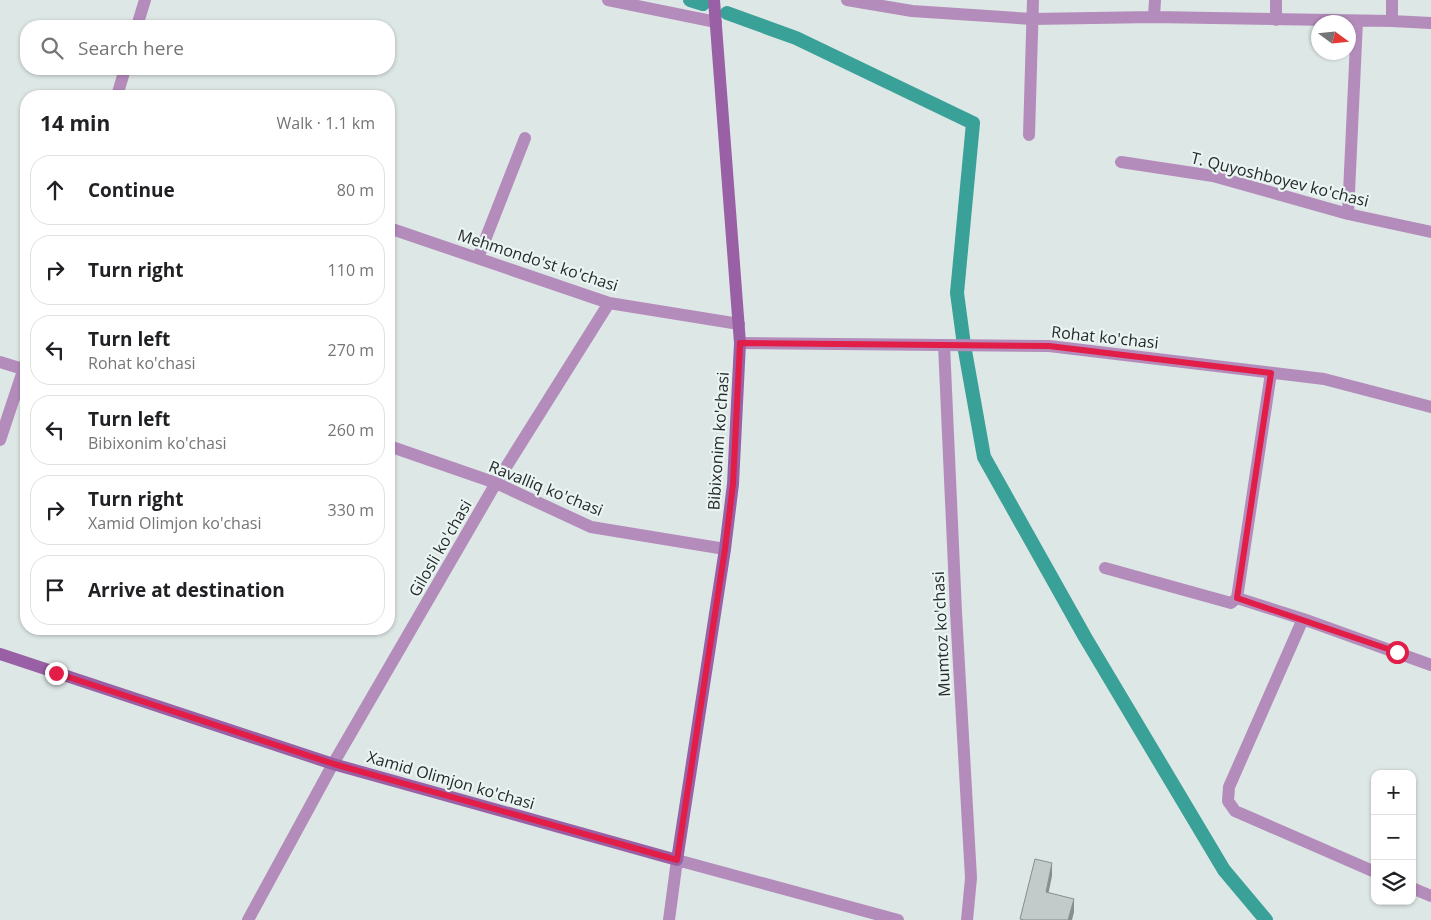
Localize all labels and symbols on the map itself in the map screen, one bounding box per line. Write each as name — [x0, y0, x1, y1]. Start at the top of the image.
north arrow — [1311, 15, 1356, 60]
street label: T. Quyoshboyev ko'chasi — [1189, 146, 1371, 212]
street label: Mehmondo'st ko'chasi — [455, 224, 621, 296]
street label: Rohat ko'chasi — [1050, 320, 1160, 354]
street label: Bibixonim ko'chasi — [702, 371, 734, 511]
street label: Ravalliq ko'chasi — [486, 455, 606, 521]
street label: Gilosli ko'chasi — [403, 495, 477, 601]
street label: Mumtoz ko'chasi — [927, 571, 955, 697]
route start — [1386, 641, 1409, 664]
route end — [45, 662, 68, 685]
street label: Xamid Olimjon ko'chasi — [365, 746, 537, 814]

